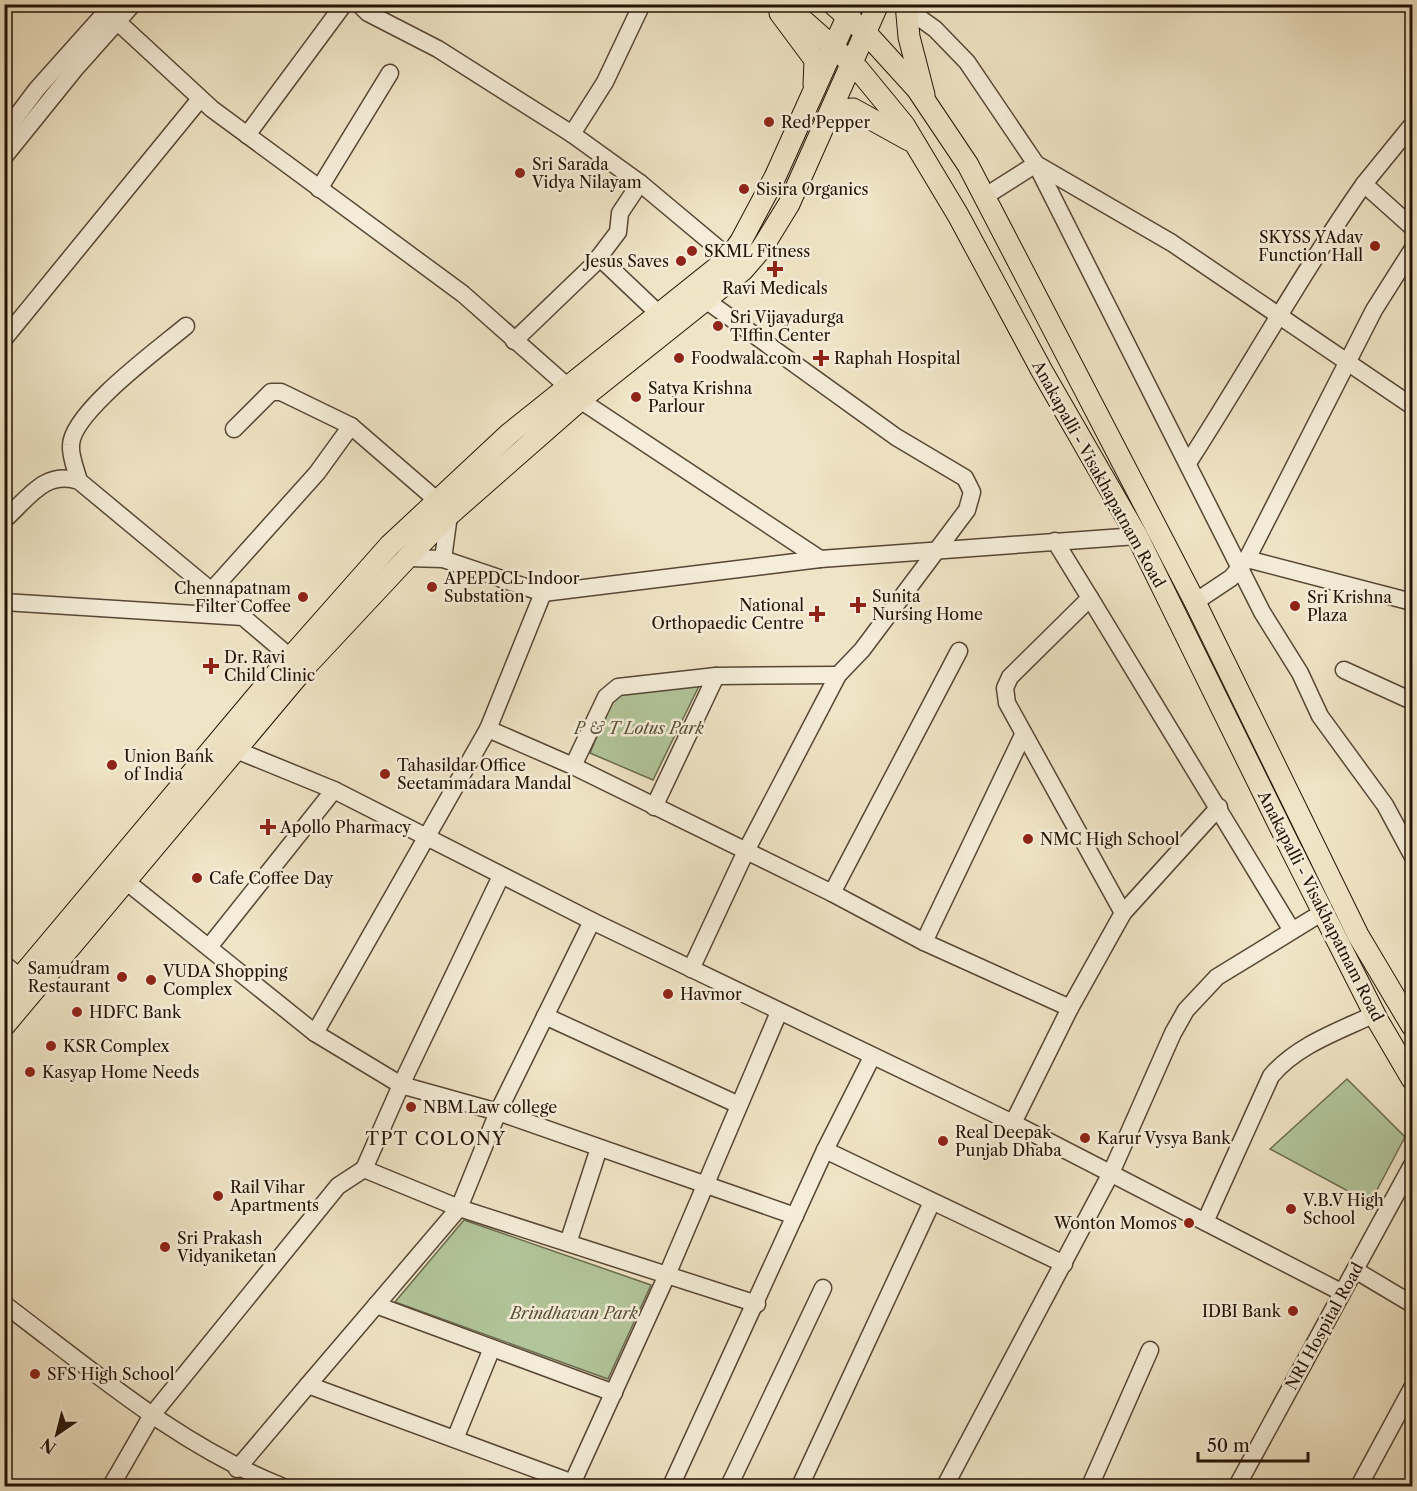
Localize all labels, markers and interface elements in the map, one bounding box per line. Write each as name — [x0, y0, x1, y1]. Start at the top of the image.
place label: Red Pepper — [781, 112, 870, 132]
marker: Red Pepper — [762, 115, 776, 129]
place label: Sri Sarada Vidya Nilayam — [531, 154, 642, 192]
marker: Sri Sarada Vidya Nilayam — [513, 166, 527, 180]
place label: Sisira Organics — [756, 179, 869, 199]
marker: Sisira Organics — [737, 182, 751, 196]
place label: SKYSS YAdav Function Hall — [1258, 227, 1363, 265]
marker: SKYSS YAdav Function Hall — [1368, 239, 1382, 253]
place label: SKML Fitness — [704, 241, 810, 261]
marker: SKML Fitness — [685, 244, 699, 258]
place label: Jesus Saves — [582, 251, 669, 271]
marker: Jesus Saves — [674, 254, 688, 268]
marker: Ravi Medicals — [768, 262, 782, 276]
place label: Ravi Medicals — [722, 278, 828, 298]
place label: Sri Vijayadurga TIffin Center — [730, 307, 844, 345]
marker: Sri Vijayadurga TIffin Center — [711, 319, 725, 333]
place label: Foodwala.com — [691, 348, 802, 368]
place label: Raphah Hospital — [834, 348, 961, 368]
marker: Raphah Hospital — [812, 349, 830, 367]
marker: Foodwala.com — [672, 351, 686, 365]
street label: Anakapalli - Visakhapatnam Road — [1028, 356, 1170, 591]
place label: Satya Krishna Parlour — [648, 378, 753, 416]
marker: Satya Krishna Parlour — [629, 390, 643, 404]
place label: APEPDCL Indoor Substation — [443, 568, 580, 606]
place label: Chennapatnam Filter Coffee — [174, 578, 291, 616]
marker: APEPDCL Indoor Substation — [425, 580, 439, 594]
place label: Sunita Nursing Home — [872, 586, 983, 624]
place label: Sri Krishna Plaza — [1307, 587, 1393, 625]
marker: Chennapatnam Filter Coffee — [296, 590, 310, 604]
place label: National Orthopaedic Centre — [651, 595, 804, 633]
marker: Sunita Nursing Home — [849, 596, 867, 614]
marker: Sri Krishna Plaza — [1288, 599, 1302, 613]
marker: National Orthopaedic Centre — [808, 605, 826, 623]
place label: Dr. Ravi Child Clinic — [224, 647, 315, 685]
marker: Dr. Ravi Child Clinic — [202, 657, 220, 675]
park label: P & T Lotus Park — [572, 718, 705, 738]
place label: Union Bank of India — [124, 746, 215, 784]
place label: Tahasildar Office Seetammadara Mandal — [397, 755, 572, 793]
marker: Union Bank of India — [105, 758, 119, 772]
marker: Tahasildar Office Seetammadara Mandal — [378, 767, 392, 781]
street label: Anakapalli - Visakhapatnam Road — [1253, 786, 1388, 1025]
place label: Apollo Pharmacy — [279, 817, 412, 837]
marker: Apollo Pharmacy — [261, 820, 275, 834]
place label: NMC High School — [1040, 829, 1180, 849]
marker: NMC High School — [1021, 832, 1035, 846]
place label: Cafe Coffee Day — [209, 868, 335, 888]
marker: Cafe Coffee Day — [190, 871, 204, 885]
place label: Samudram Restaurant — [28, 958, 110, 996]
place label: VUDA Shopping Complex — [162, 961, 288, 999]
marker: Samudram Restaurant — [115, 970, 129, 984]
marker: VUDA Shopping Complex — [144, 973, 158, 987]
place label: Havmor — [680, 984, 742, 1004]
marker: Havmor — [661, 987, 675, 1001]
place label: HDFC Bank — [89, 1002, 182, 1022]
marker: HDFC Bank — [70, 1005, 84, 1019]
place label: KSR Complex — [63, 1036, 170, 1056]
marker: KSR Complex — [44, 1039, 58, 1053]
place label: Kasyap Home Needs — [42, 1062, 200, 1082]
marker: Kasyap Home Needs — [23, 1065, 37, 1079]
place label: NBM Law college — [423, 1097, 557, 1117]
marker: NBM Law college — [404, 1100, 418, 1114]
place label: Real Deepak Punjab Dhaba — [955, 1122, 1062, 1160]
district label: TPT COLONY — [366, 1128, 506, 1150]
place label: Karur Vysya Bank — [1097, 1128, 1231, 1148]
marker: Karur Vysya Bank — [1078, 1131, 1092, 1145]
marker: Real Deepak Punjab Dhaba — [936, 1134, 950, 1148]
place label: Rail Vihar Apartments — [229, 1177, 319, 1215]
marker: Rail Vihar Apartments — [211, 1189, 225, 1203]
place label: V.B.V High School — [1302, 1190, 1384, 1228]
marker: V.B.V High School — [1284, 1202, 1298, 1216]
place label: Wonton Momos — [1053, 1213, 1177, 1233]
marker: Wonton Momos — [1182, 1216, 1196, 1230]
place label: Sri Prakash Vidyaniketan — [176, 1228, 277, 1266]
marker: Sri Prakash Vidyaniketan — [158, 1240, 172, 1254]
street label: NRI Hospital Road — [1281, 1259, 1367, 1393]
place label: IDBI Bank — [1202, 1301, 1282, 1321]
park label: Brindhavan Park — [508, 1303, 639, 1323]
marker: IDBI Bank — [1286, 1304, 1300, 1318]
place label: SFS High School — [47, 1364, 175, 1384]
marker: SFS High School — [28, 1367, 42, 1381]
north arrow — [27, 1404, 87, 1464]
scale bar — [1198, 1425, 1308, 1463]
text: N — [37, 1434, 60, 1458]
text: 50 m — [1207, 1435, 1250, 1457]

